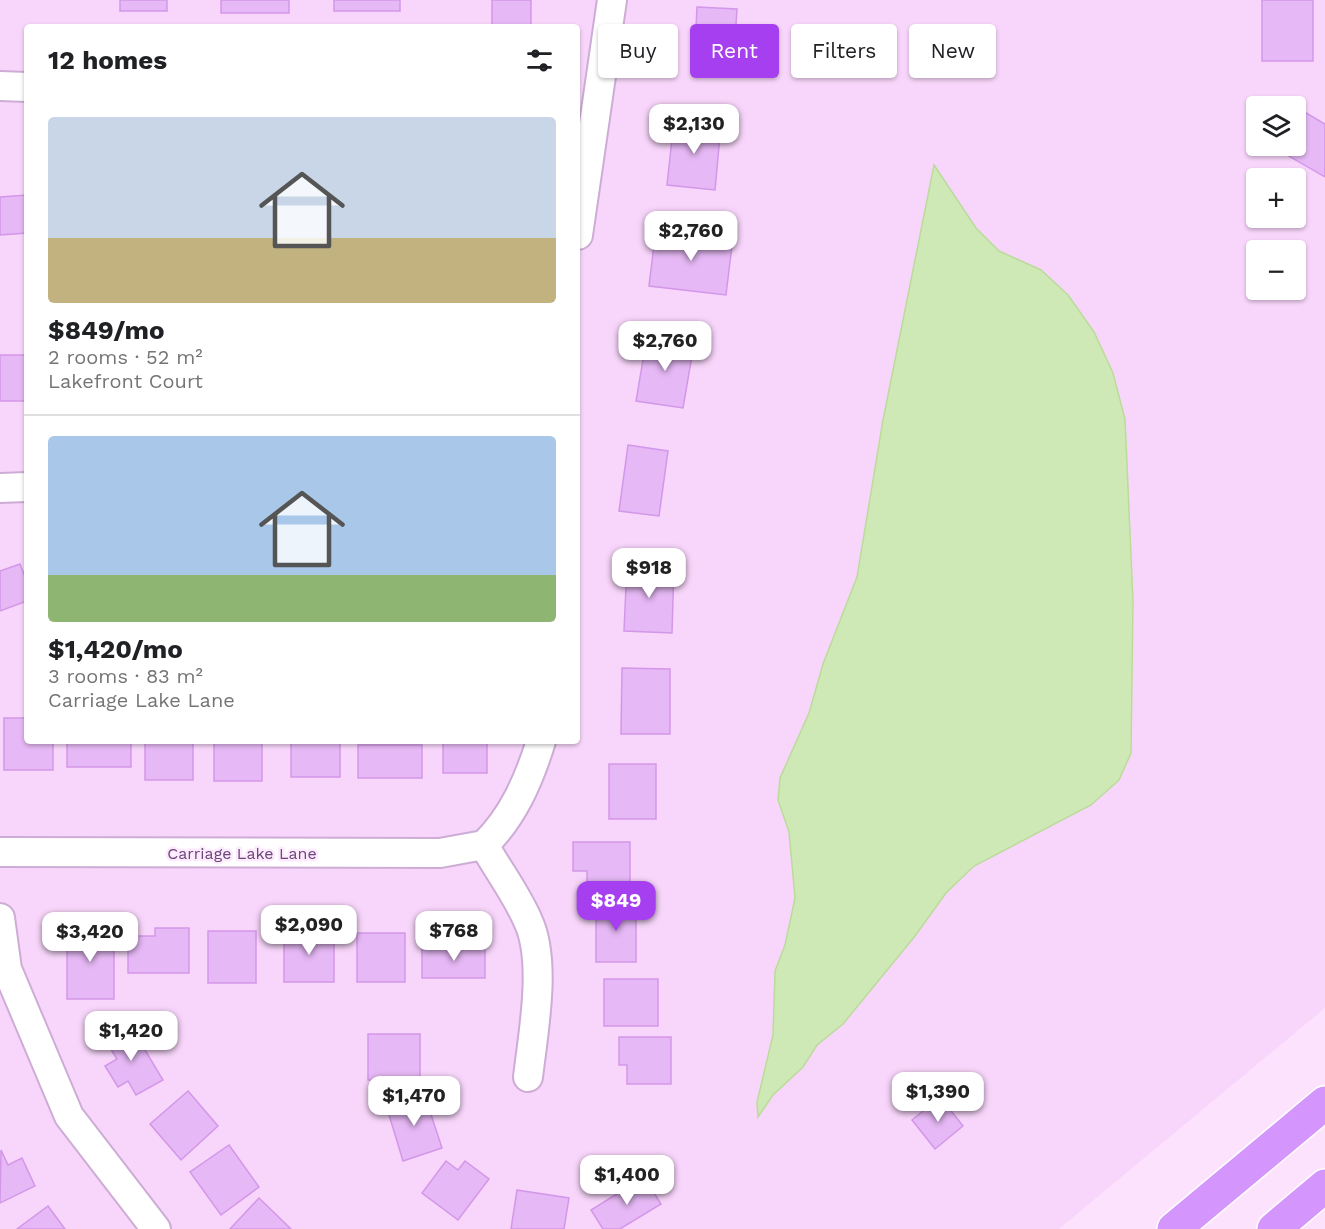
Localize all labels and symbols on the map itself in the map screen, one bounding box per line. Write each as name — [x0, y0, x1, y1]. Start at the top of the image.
pin: $2,130 — [645, 104, 743, 155]
pin: $2,760 — [642, 211, 740, 262]
pin: $2,760 — [616, 321, 714, 372]
pin: $918 — [613, 548, 685, 599]
street label: Carriage Lake Lane — [167, 844, 317, 863]
pin: $849 — [580, 881, 652, 932]
pin: $2,090 — [260, 905, 358, 956]
pin: $768 — [418, 911, 490, 962]
pin: $3,420 — [41, 912, 139, 963]
pin: $1,420 — [82, 1011, 180, 1062]
pin: $1,390 — [889, 1072, 987, 1123]
pin: $1,470 — [365, 1076, 463, 1127]
pin: $1,400 — [578, 1155, 676, 1206]

